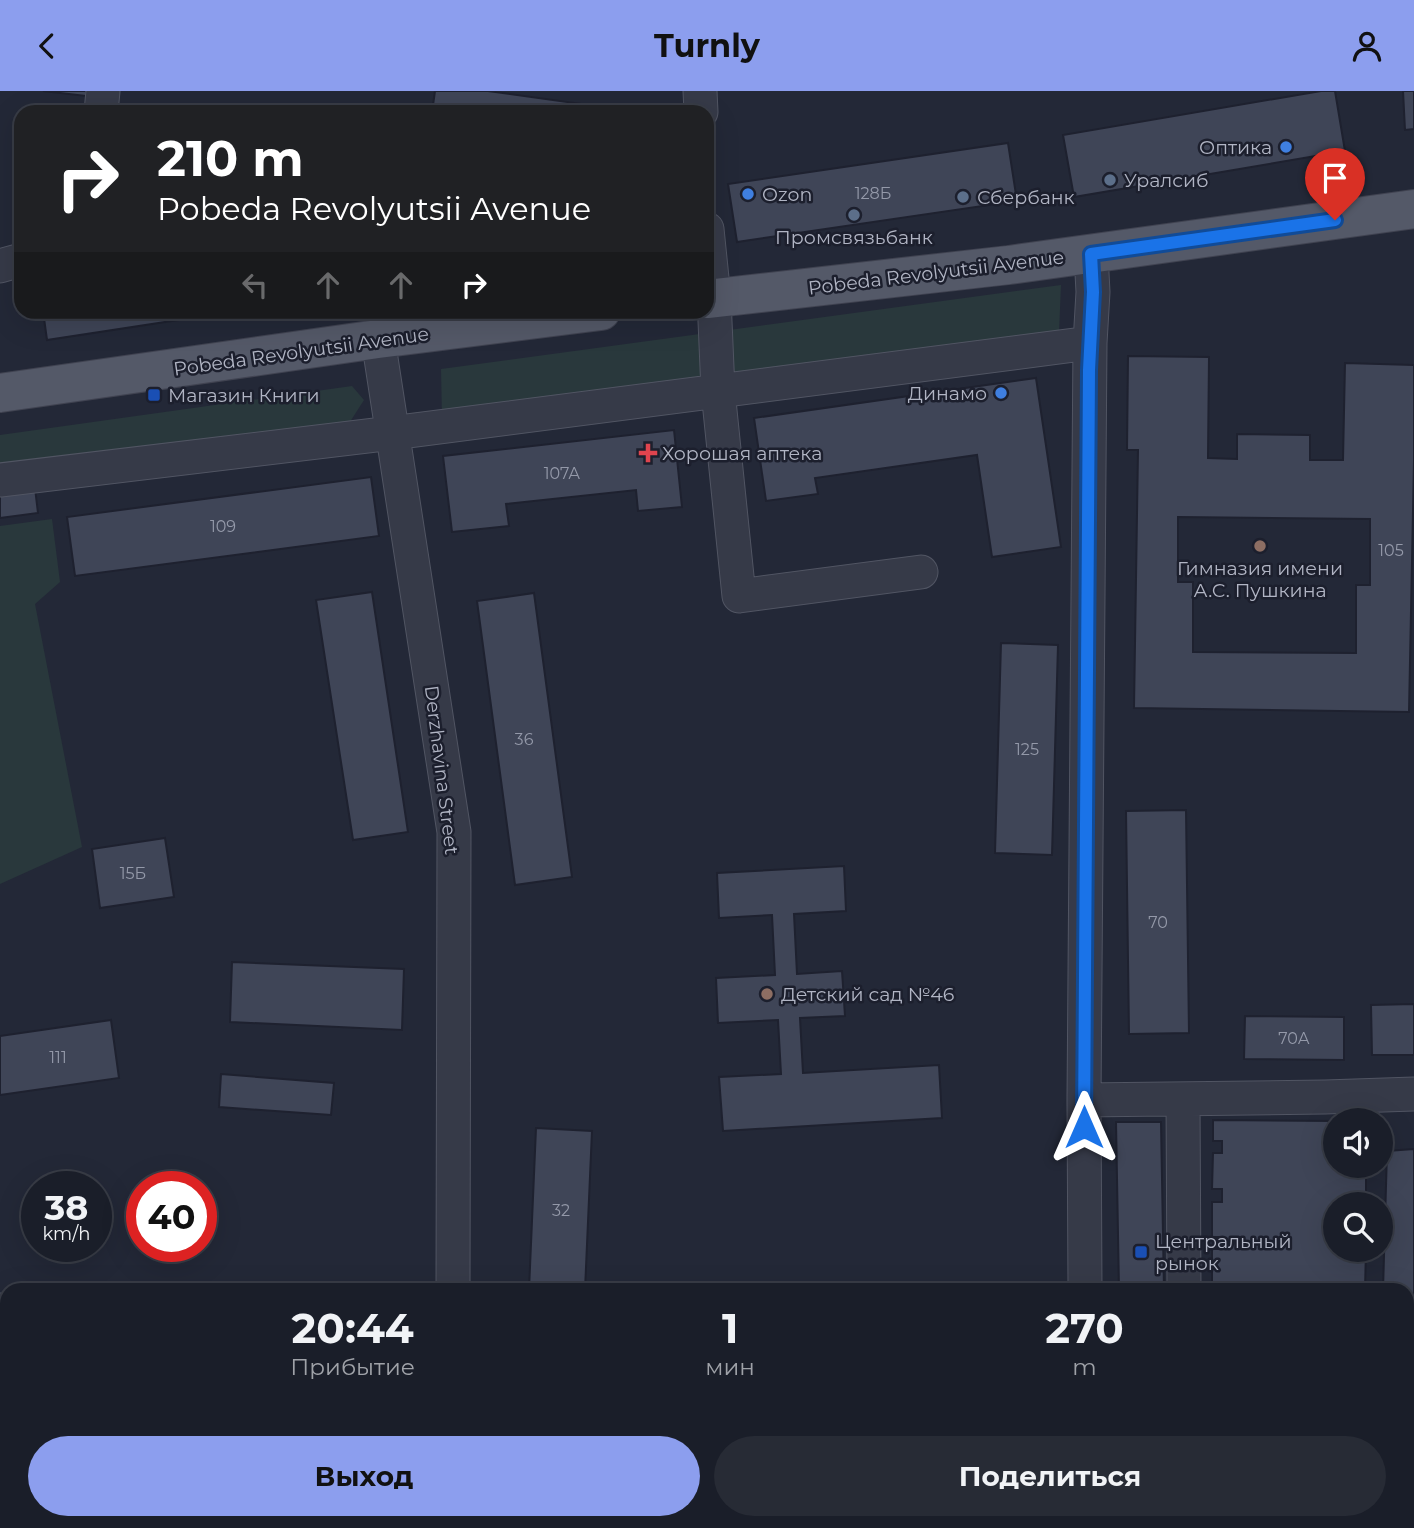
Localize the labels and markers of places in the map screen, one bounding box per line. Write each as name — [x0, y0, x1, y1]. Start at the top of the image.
place label: Оптика — [1199, 136, 1272, 159]
marker: Оптика — [1278, 139, 1294, 155]
pin — [1305, 148, 1365, 220]
place label: Уралсиб — [1124, 169, 1209, 192]
marker: Уралсиб — [1102, 172, 1118, 188]
place label: Ozon — [762, 183, 812, 206]
marker: Ozon — [740, 186, 756, 202]
place label: Сбербанк — [977, 186, 1075, 209]
marker: Сбербанк — [955, 189, 971, 205]
marker: Промсвязьбанк — [846, 207, 862, 223]
place label: Промсвязьбанк — [775, 226, 933, 249]
place label: Динамо — [908, 382, 987, 405]
place label: Магазин Книги — [168, 384, 320, 407]
marker: Динамо — [993, 385, 1009, 401]
marker: Магазин Книги — [146, 387, 162, 403]
place label: Хорошая аптека — [662, 442, 822, 465]
marker: Хорошая аптека — [640, 445, 656, 461]
marker: Гимназия имени А.С. Пушкина — [1252, 538, 1268, 554]
place label: Гимназия имени А.С. Пушкина — [1177, 557, 1343, 602]
place label: Детский сад №46 — [781, 983, 954, 1006]
marker: Детский сад №46 — [759, 986, 775, 1002]
place label: Центральный рынок — [1155, 1230, 1292, 1275]
marker: Центральный рынок — [1133, 1244, 1149, 1260]

